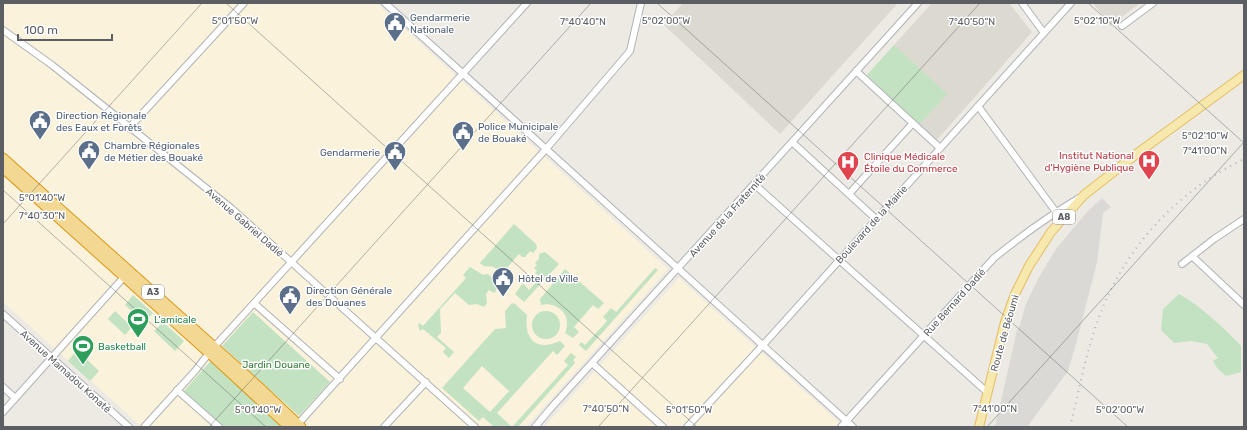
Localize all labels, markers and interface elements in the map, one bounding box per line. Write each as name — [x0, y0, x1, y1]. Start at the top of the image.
public building icon: Gendarmerie Nationale — [382, 10, 408, 43]
place label: Gendarmerie Nationale — [410, 12, 470, 36]
text: 5°01'50"W — [212, 15, 258, 27]
text: 5°02'00"W — [642, 15, 690, 27]
text: 5°02'10"W — [1074, 15, 1120, 27]
scale bar — [18, 16, 112, 42]
text: 7°40'40"N — [560, 16, 606, 28]
text: 7°40'50"N — [949, 16, 995, 28]
text: 100 m — [24, 23, 58, 37]
public building icon: Direction Régionale des Eaux et Forêts — [27, 108, 53, 141]
place label: Direction Régionale des Eaux et Forêts — [56, 110, 147, 134]
public building icon: Police Municipale de Bouaké — [450, 119, 476, 152]
place label: Police Municipale de Bouaké — [478, 121, 559, 145]
text: 5°02'10"W — [1182, 130, 1228, 142]
public building icon: Chambre Régionales de Métier des Bouaké — [76, 138, 102, 171]
public building icon: Gendarmerie — [382, 139, 408, 172]
place label: Chambre Régionales de Métier des Bouaké — [104, 140, 203, 164]
text: 7°41'00"N — [1183, 145, 1227, 157]
place label: Gendarmerie — [320, 147, 380, 159]
hospital icon: Institut National d'Hygiène Publique — [1136, 148, 1162, 181]
hospital icon: Clinique Médicale Étoile du Commerce — [835, 149, 861, 182]
place label: Institut National d'Hygiène Publique — [1044, 150, 1134, 174]
place label: Clinique Médicale Étoile du Commerce — [864, 151, 958, 175]
street label: Avenue de la Fraternité — [687, 171, 769, 260]
street label: Boulevard de la Mairie — [833, 183, 910, 266]
street label: Avenue Gabriel Dadié — [203, 186, 286, 260]
text: 5°01'40"W — [19, 192, 65, 204]
text: 7°40'30"N — [19, 210, 65, 222]
road number: A8 — [1053, 210, 1075, 224]
public building icon: Hôtel de Ville — [490, 265, 516, 298]
street label: Rue Bernard Dadié — [921, 266, 988, 339]
place label: Hôtel de Ville — [518, 273, 579, 285]
public building icon: Direction Générale des Douanes — [277, 283, 303, 316]
road number: A3 — [142, 285, 164, 299]
place label: Direction Générale des Douanes — [306, 285, 392, 309]
street label: Route de Béoumi — [988, 293, 1022, 373]
sports icon: L'amicale — [125, 306, 151, 339]
place label: L'amicale — [154, 314, 197, 326]
street label: Avenue Mamadou Konaté — [17, 328, 113, 416]
sports icon: Basketball — [70, 333, 96, 366]
place label: Basketball — [98, 341, 146, 353]
park label: Jardin Douane — [242, 359, 311, 371]
text: 7°40'50"N — [583, 403, 629, 415]
text: 7°41'00"N — [973, 403, 1017, 415]
text: 5°01'40"W — [235, 404, 281, 416]
text: 5°01'50"W — [666, 404, 712, 416]
text: 5°02'00"W — [1096, 404, 1144, 416]

